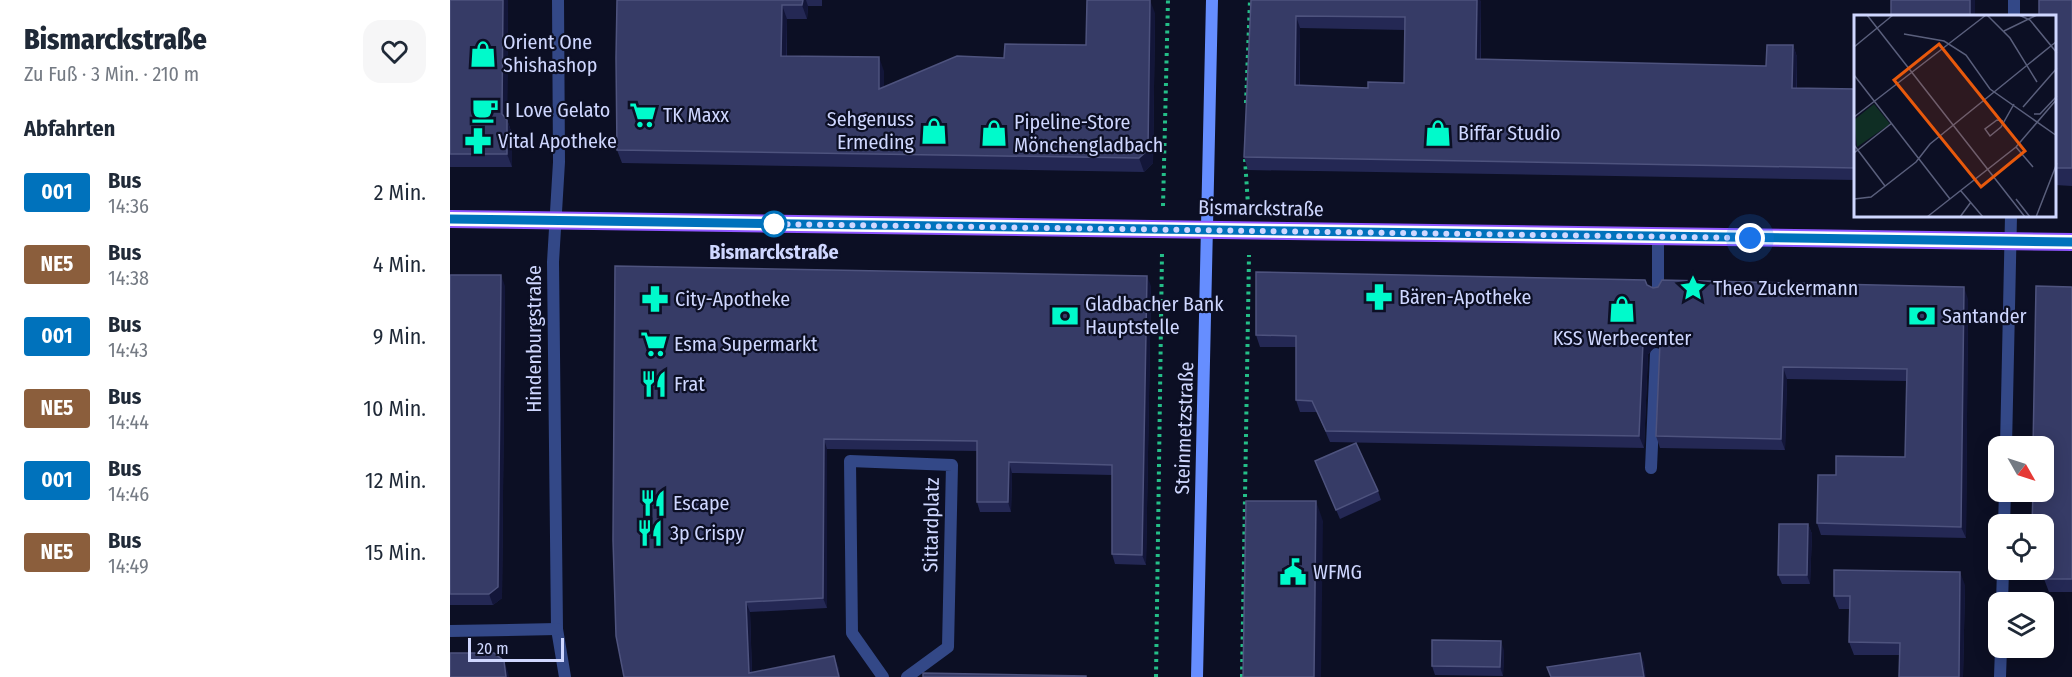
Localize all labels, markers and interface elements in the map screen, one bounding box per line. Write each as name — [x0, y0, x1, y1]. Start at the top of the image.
inset map — [1854, 15, 2057, 218]
button: heart — [363, 20, 426, 83]
text: Bismarckstraße — [24, 23, 207, 56]
place label: Orient One Shishashop — [503, 30, 597, 77]
shop icon: Orient One Shishashop — [468, 39, 498, 69]
text: Zu Fuß · 3 Min. · 210 m — [24, 62, 199, 86]
cafe icon: I Love Gelato — [470, 95, 500, 125]
place label: I Love Gelato — [505, 98, 610, 122]
supermarket icon: TK Maxx — [628, 100, 658, 130]
place label: TK Maxx — [663, 103, 729, 127]
place label: Sehgenuss Ermeding — [827, 107, 915, 154]
place label: Pipeline-Store Mönchengladbach — [1014, 110, 1163, 157]
text: Abfahrten — [24, 115, 115, 142]
shop icon: Sehgenuss Ermeding — [919, 116, 949, 146]
shop icon: Pipeline-Store Mönchengladbach — [979, 118, 1009, 148]
shop icon: Biffar Studio — [1423, 118, 1453, 148]
place label: Biffar Studio — [1458, 121, 1560, 145]
pharmacy icon: Vital Apotheke — [463, 126, 493, 156]
place label: Vital Apotheke — [498, 129, 617, 153]
text: Bus — [108, 167, 141, 194]
text: 001 — [41, 179, 73, 205]
text: 2 Min. — [374, 179, 426, 206]
text: 14:36 — [108, 194, 149, 218]
street label: Bismarckstraße — [1198, 195, 1324, 221]
marker: Bismarckstraße — [761, 211, 787, 237]
your location — [1735, 223, 1765, 253]
text: Bus — [108, 239, 141, 266]
place label: Bismarckstraße — [709, 240, 839, 264]
text: NE5 — [41, 251, 73, 277]
text: 4 Min. — [373, 251, 426, 278]
street label: Hindenburgstraße — [522, 265, 546, 413]
text: 14:38 — [108, 266, 149, 290]
place icon: Theo Zuckermann — [1678, 273, 1708, 303]
place label: Theo Zuckermann — [1713, 276, 1858, 300]
pharmacy icon: Bären-Apotheke — [1364, 282, 1394, 312]
pharmacy icon: City-Apotheke — [640, 284, 670, 314]
place label: Bären-Apotheke — [1399, 285, 1531, 309]
place label: City-Apotheke — [675, 287, 790, 311]
place label: Gladbacher Bank Hauptstelle — [1085, 292, 1224, 339]
shop icon: KSS Werbecenter — [1607, 294, 1637, 324]
bank icon: Gladbacher Bank Hauptstelle — [1050, 301, 1080, 331]
bank icon: Santander — [1907, 301, 1937, 331]
place label: Santander — [1942, 304, 2027, 328]
text: Bus — [108, 311, 141, 338]
text: 001 — [41, 323, 73, 349]
text: 9 Min. — [373, 323, 426, 350]
place label: KSS Werbecenter — [1553, 326, 1691, 350]
supermarket icon: Esma Supermarkt — [639, 329, 669, 359]
place label: Esma Supermarkt — [674, 332, 818, 356]
text: 14:43 — [108, 338, 148, 362]
street label: Steinmetzstraße — [1170, 361, 1198, 495]
restaurant icon: Frat — [639, 369, 669, 399]
place label: Frat — [674, 372, 705, 396]
text: Bus — [108, 383, 141, 410]
text: NE5 — [41, 395, 73, 421]
text: 10 Min. — [363, 395, 426, 422]
text: 14:44 — [108, 410, 149, 434]
north arrow — [1988, 436, 2054, 502]
map controls — [1988, 436, 2054, 658]
text: Bus — [108, 455, 141, 482]
text: 001 — [41, 467, 73, 493]
text: 12 Min. — [365, 467, 426, 494]
street label: Sittardplatz — [918, 477, 944, 573]
text: 14:46 — [108, 482, 149, 506]
restaurant icon: Escape — [638, 488, 668, 518]
place label: Escape — [673, 491, 730, 515]
button: locate — [1988, 514, 2054, 580]
restaurant icon: 3p Crispy — [635, 518, 665, 548]
place label: 3p Crispy — [670, 521, 744, 545]
text: Bus — [108, 527, 141, 554]
text: NE5 — [41, 539, 73, 565]
text: 15 Min. — [365, 539, 426, 566]
text: 14:49 — [108, 554, 149, 578]
public building icon: WFMG — [1278, 557, 1308, 587]
place label: WFMG — [1313, 560, 1362, 584]
button: layers — [1988, 592, 2054, 658]
scale bar — [468, 635, 564, 662]
text: 20 m — [477, 639, 508, 658]

